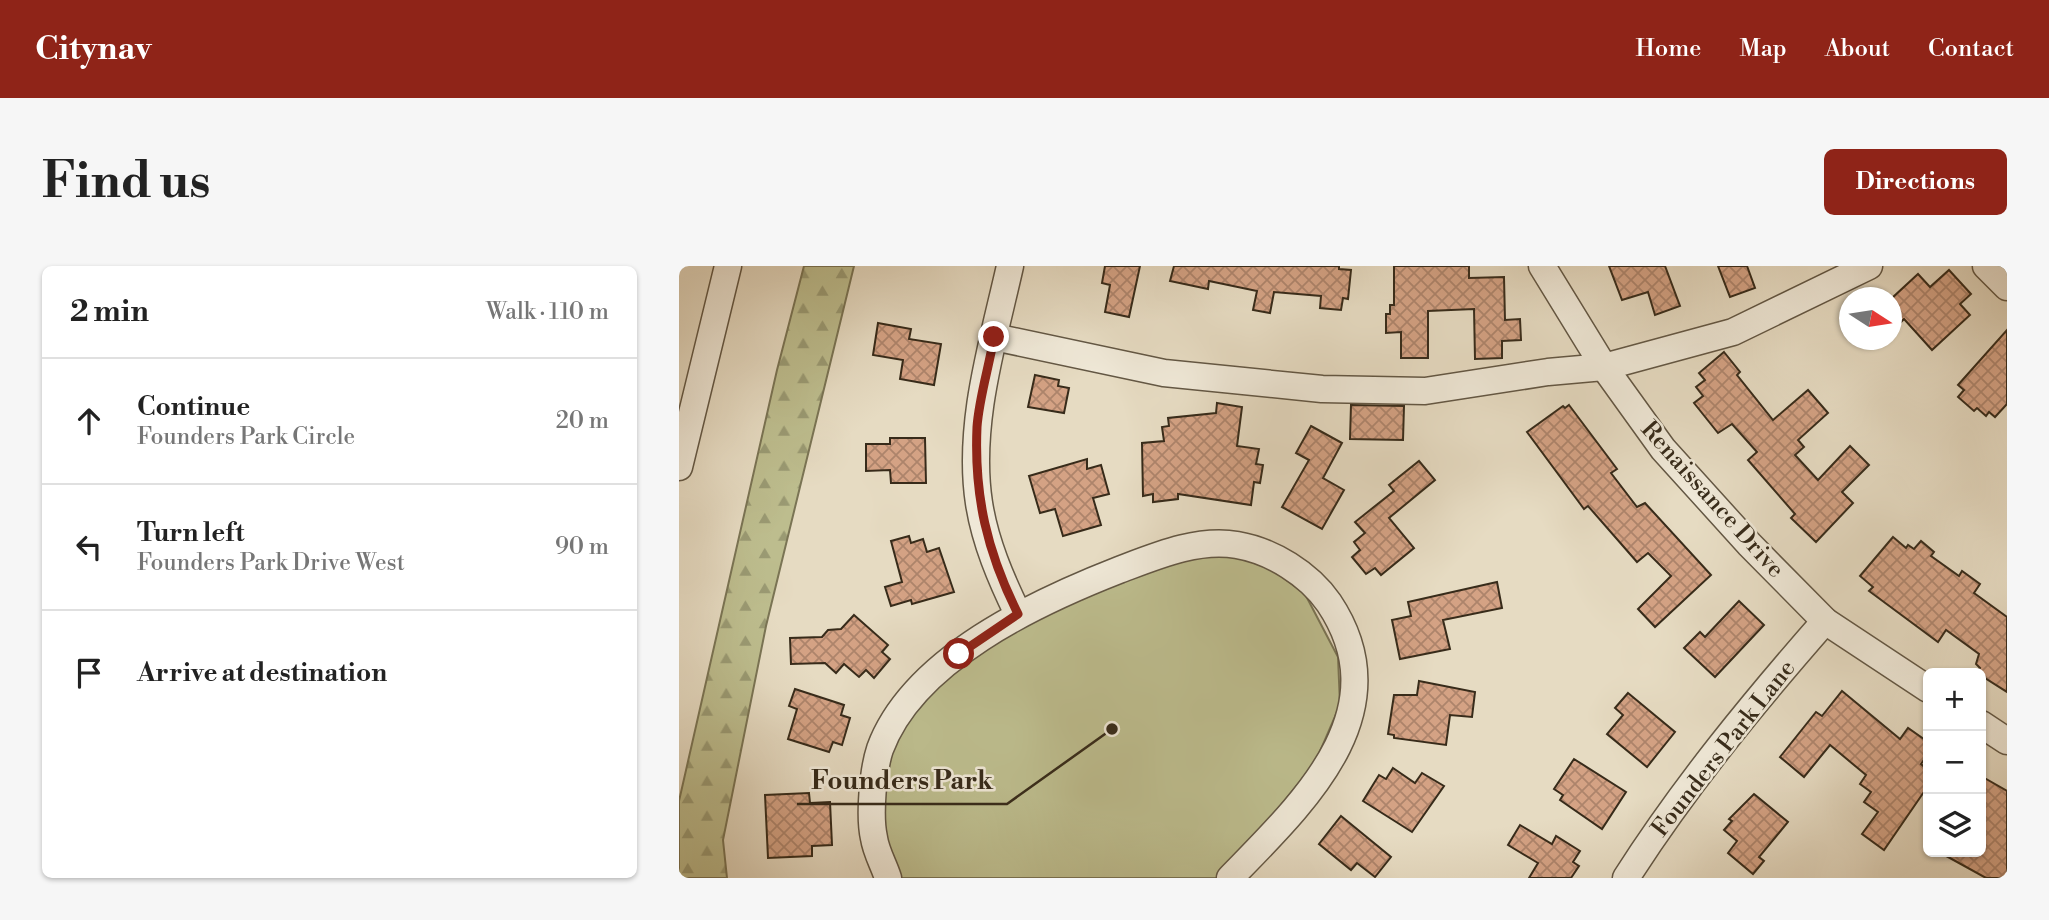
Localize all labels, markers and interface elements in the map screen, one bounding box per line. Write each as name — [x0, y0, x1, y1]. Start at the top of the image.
text: Citynav — [35, 29, 152, 70]
text: Home — [1636, 34, 1701, 64]
text: Map — [1739, 34, 1787, 64]
text: About — [1825, 34, 1890, 64]
text: Contact — [1928, 34, 2014, 64]
button: Directions — [1824, 149, 2007, 215]
text: Find us — [42, 152, 211, 213]
north arrow — [1839, 287, 1902, 350]
text: 2 min — [70, 293, 149, 331]
text: Walk · 110 m — [486, 298, 609, 326]
route end — [978, 321, 1009, 352]
text: Continue — [137, 391, 250, 423]
icon: ahead — [70, 402, 108, 440]
text: 20 m — [556, 407, 609, 435]
street label: Renaissance Drive — [1634, 415, 1791, 584]
text: Founders Park Circle — [137, 423, 355, 451]
text: Turn left — [137, 517, 245, 549]
icon: left — [70, 528, 108, 566]
text: 90 m — [555, 533, 609, 561]
text: Founders Park Drive West — [137, 549, 405, 577]
route start — [943, 638, 974, 669]
icon: arrive — [70, 654, 108, 692]
street label: Founders Park Lane — [1645, 654, 1802, 843]
text: Arrive at destination — [137, 657, 387, 689]
map controls — [1923, 668, 1986, 857]
button: + — [1923, 668, 1986, 731]
button: − — [1923, 731, 1986, 794]
callout: Founders Park — [797, 757, 1007, 804]
text: Founders Park — [811, 765, 994, 797]
button: layers — [1923, 794, 1986, 857]

